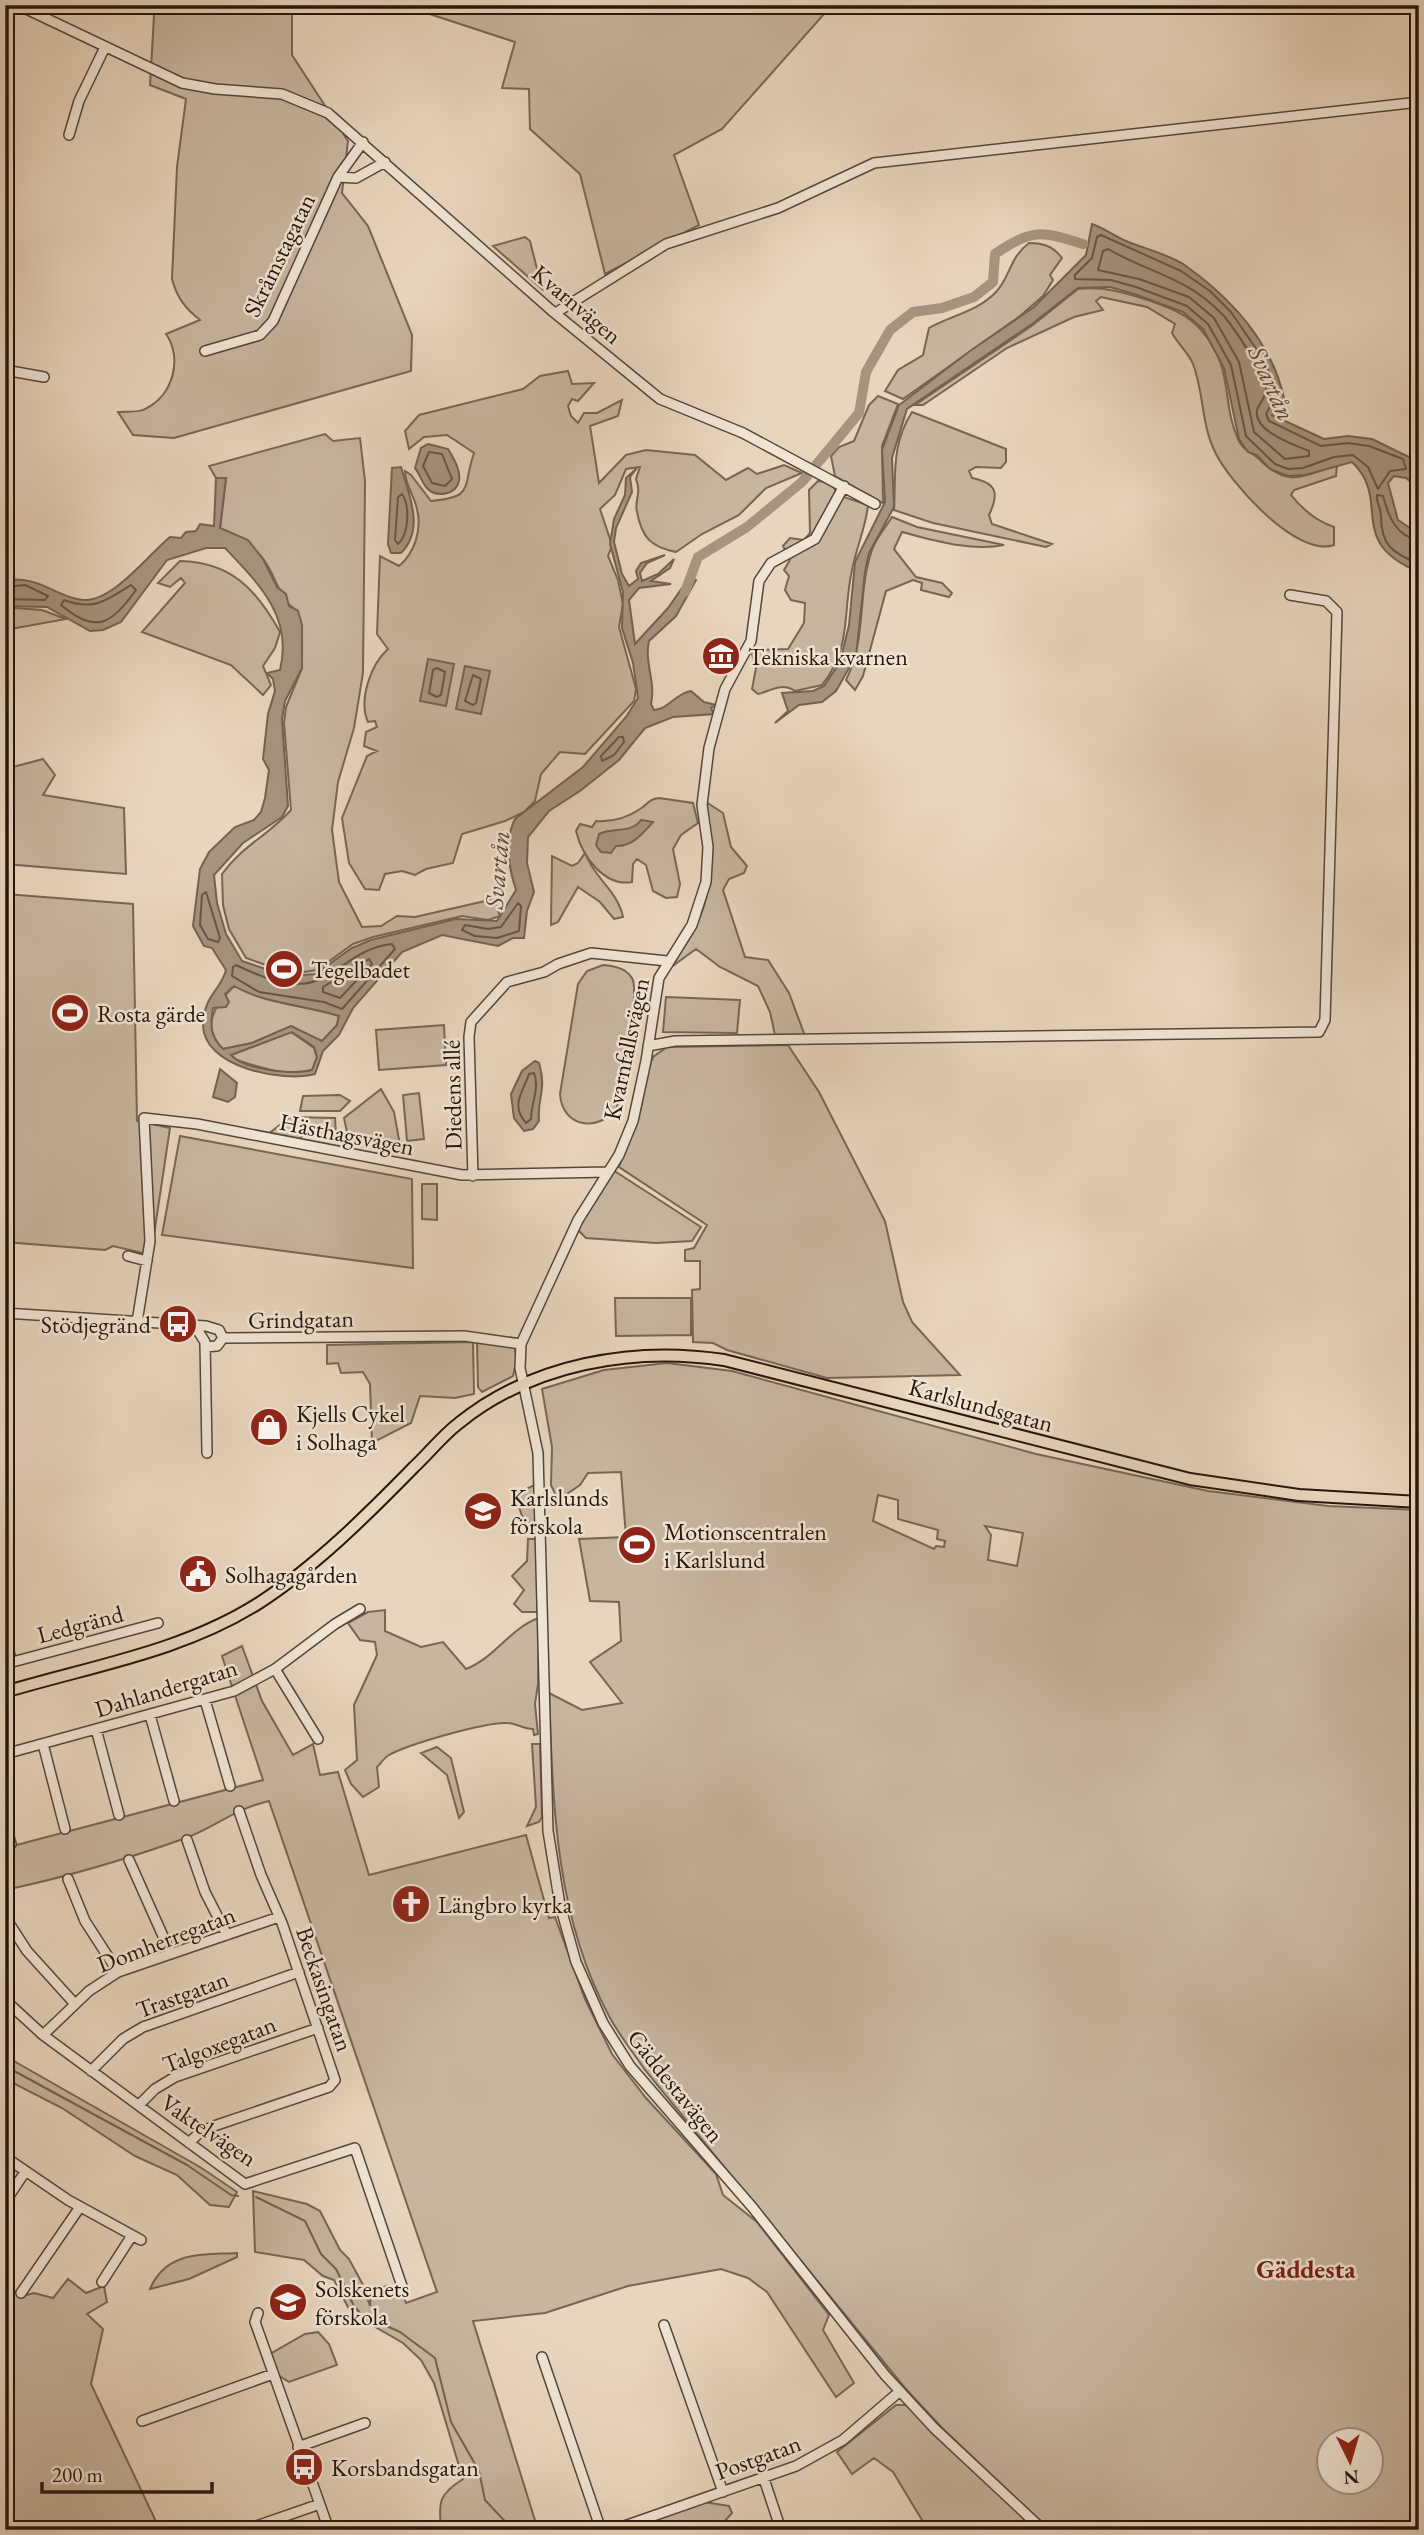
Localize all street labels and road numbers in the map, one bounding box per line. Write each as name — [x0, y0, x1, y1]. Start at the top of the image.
street label: Skråmstagatan — [236, 188, 322, 322]
street label: Kvarnvägen — [526, 257, 629, 351]
street label: Kvarnfallsvägen — [596, 975, 656, 1123]
street label: Diedens allé — [436, 1040, 468, 1150]
street label: Hästhagsvägen — [277, 1106, 417, 1162]
street label: Grindgatan — [248, 1303, 355, 1335]
street label: Karlslundsgatan — [905, 1371, 1057, 1439]
street label: Ledgränd — [33, 1597, 127, 1650]
street label: Dahlandergatan — [91, 1652, 241, 1724]
street label: Domherregatan — [92, 1898, 240, 1980]
street label: Beckasingatan — [289, 1923, 361, 2056]
street label: Trastgatan — [131, 1963, 233, 2025]
street label: Talgoxegatan — [158, 2008, 281, 2080]
street label: Gäddestavägen — [621, 2023, 731, 2149]
street label: Vaktelvägen — [155, 2087, 263, 2174]
street label: Postgatan — [711, 2427, 805, 2487]

